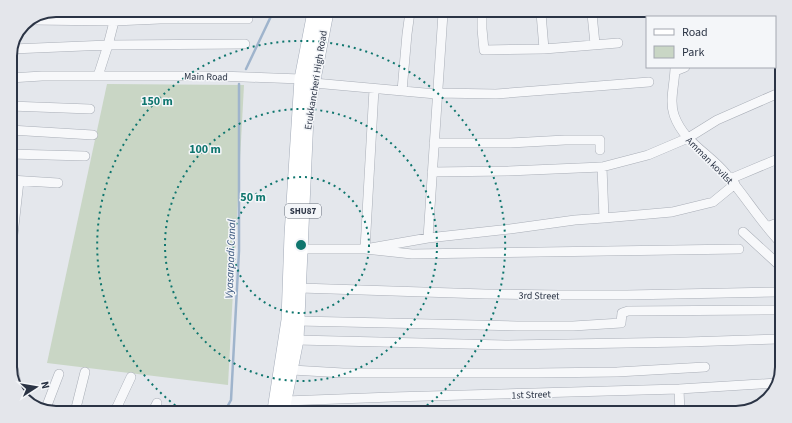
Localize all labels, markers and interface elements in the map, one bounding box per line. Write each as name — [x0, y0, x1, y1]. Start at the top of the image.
legend — [646, 16, 776, 68]
text: Road — [682, 24, 708, 41]
street label: Erukkancheri High Road — [301, 30, 331, 131]
text: Park — [682, 44, 704, 61]
street label: Main Road — [184, 70, 228, 84]
text: 150 m — [141, 93, 173, 110]
street label: Amman kovilst — [683, 134, 736, 188]
text: 100 m — [189, 141, 221, 158]
text: 50 m — [240, 189, 266, 206]
road number: SHU87 — [285, 204, 321, 218]
water label: Vyasarpadi Canal — [222, 219, 239, 299]
centre of rings — [294, 238, 308, 252]
street label: 3rd Street — [518, 289, 560, 303]
north arrow — [16, 367, 56, 407]
text: N — [37, 380, 53, 390]
street label: 1st Street — [511, 387, 552, 403]

